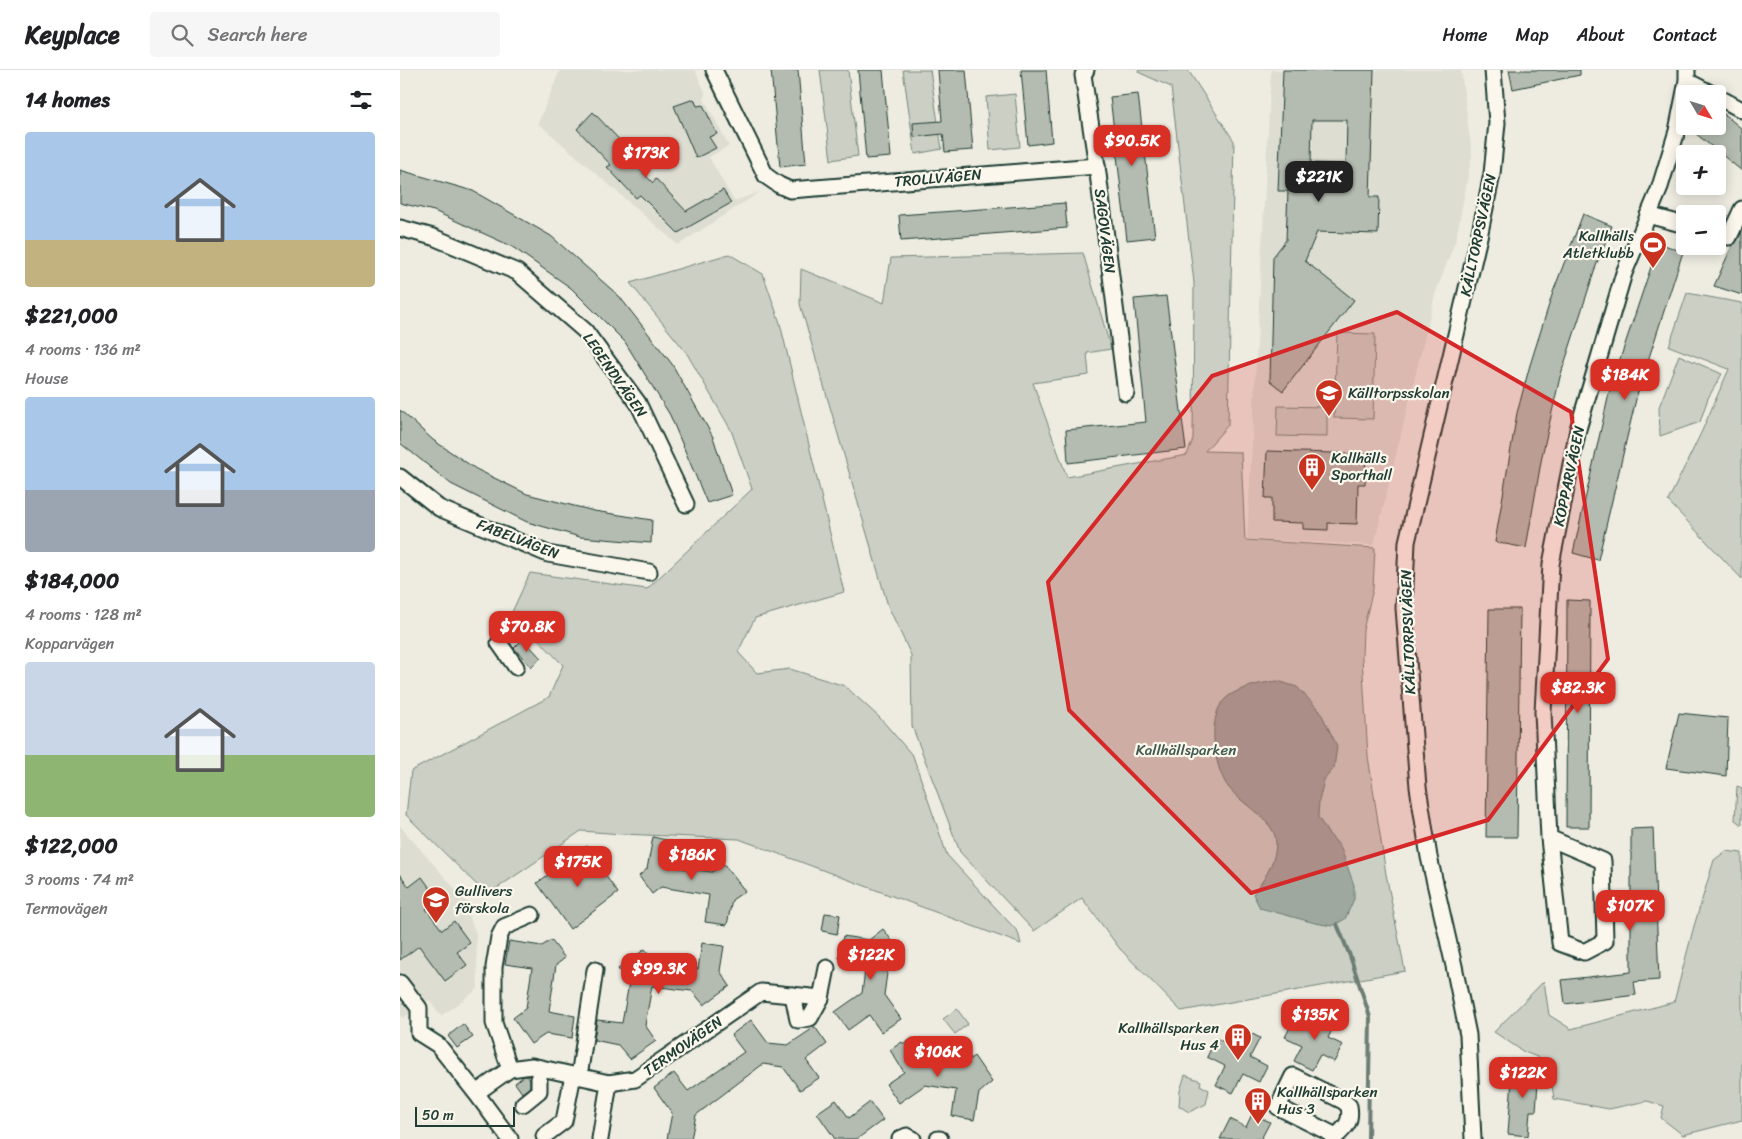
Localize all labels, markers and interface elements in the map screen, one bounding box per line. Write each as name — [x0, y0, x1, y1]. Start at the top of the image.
search box — [150, 12, 500, 57]
text: Keyplace — [25, 14, 120, 56]
text: Search here — [208, 18, 308, 51]
text: Home — [1443, 19, 1488, 51]
text: Map — [1516, 19, 1549, 51]
text: About — [1577, 19, 1625, 51]
text: Contact — [1653, 19, 1717, 51]
icon: search — [168, 21, 196, 49]
text: 14 homes — [25, 81, 110, 119]
north arrow — [1676, 85, 1726, 135]
map controls — [1676, 85, 1726, 255]
icon: filters — [347, 86, 375, 114]
pin: $90.5K — [1091, 124, 1173, 167]
text: $90.5K — [1104, 126, 1160, 155]
pin: $173K — [611, 136, 681, 179]
text: $173K — [623, 138, 669, 167]
button: + — [1676, 145, 1726, 195]
pin: $221K — [1284, 160, 1354, 203]
street label: TROLLVÄGEN — [893, 161, 983, 195]
text: $221K — [1296, 162, 1342, 191]
icon: home — [155, 165, 245, 255]
street label: KÄLLTORPSVÄGEN — [1452, 171, 1504, 299]
street label: SAGOVÄGEN — [1087, 187, 1123, 275]
button: − — [1676, 205, 1726, 255]
place label: Kallhälls Atletklubb — [1562, 223, 1635, 266]
sports icon: Kallhälls Atletklubb — [1638, 230, 1668, 269]
text: $221,000 — [25, 297, 118, 335]
street label: LEGENDVÄGEN — [576, 327, 654, 424]
text: 4 rooms · 136 m² — [25, 335, 141, 364]
pin: $184K — [1590, 358, 1660, 401]
text: $184K — [1601, 360, 1649, 389]
text: House — [25, 364, 68, 393]
school or university icon: Källtorpsskolan — [1314, 378, 1344, 417]
place label: Källtorpsskolan — [1348, 380, 1449, 406]
street label: KOPPARVÄGEN — [1546, 423, 1592, 529]
icon: home — [155, 430, 245, 520]
place label: Kallhälls Sporthall — [1331, 445, 1393, 488]
building icon: Kallhälls Sporthall — [1297, 452, 1327, 491]
street label: FABELVÄGEN — [473, 511, 563, 567]
text: $184,000 — [25, 562, 119, 600]
street label: KÄLLTORPSVÄGEN — [1393, 569, 1423, 695]
text: 4 rooms · 128 m² — [25, 600, 142, 629]
pin: $70.8K — [486, 610, 568, 653]
text: $70.8K — [500, 612, 554, 641]
text: Kopparvägen — [25, 629, 114, 658]
pin: $82.3K — [1537, 672, 1619, 714]
text: $82.3K — [1552, 673, 1605, 702]
icon: home — [155, 695, 245, 785]
park label: Kallhällsparken — [1136, 737, 1236, 763]
text: $122,000 — [25, 827, 118, 865]
pin: $186K — [657, 838, 727, 881]
text: $186K — [669, 840, 715, 869]
pin: $175K — [543, 846, 613, 888]
text: $175K — [555, 847, 601, 876]
text: 3 rooms · 74 m² — [25, 865, 134, 894]
place label: Gullivers förskola — [455, 878, 512, 921]
school or university icon: Gullivers förskola — [421, 885, 451, 924]
pin: $107K — [1595, 890, 1665, 932]
text: $107K — [1607, 891, 1653, 920]
text: Termovägen — [25, 894, 108, 923]
pin: $122K — [836, 938, 906, 981]
text: $122K — [848, 940, 894, 969]
pin: $99.3K — [618, 952, 700, 995]
text: $99.3K — [632, 954, 686, 983]
pin: $135K — [1280, 998, 1350, 1041]
text: $135K — [1292, 1000, 1338, 1029]
street label: TERMOVÄGEN — [638, 1009, 729, 1083]
place label: Kallhällsparken Hus 4 — [1118, 1015, 1219, 1058]
building icon: Kallhällsparken Hus 4 — [1223, 1022, 1253, 1061]
pin: $106K — [903, 1036, 973, 1078]
text: $106K — [915, 1037, 961, 1066]
pin: $122K — [1488, 1056, 1558, 1099]
text: $122K — [1500, 1058, 1546, 1087]
place label: Kallhällsparken Hus 3 — [1277, 1079, 1378, 1122]
building icon: Kallhällsparken Hus 3 — [1243, 1086, 1273, 1125]
text: 50 m — [422, 1103, 454, 1128]
scale bar — [415, 1104, 515, 1127]

